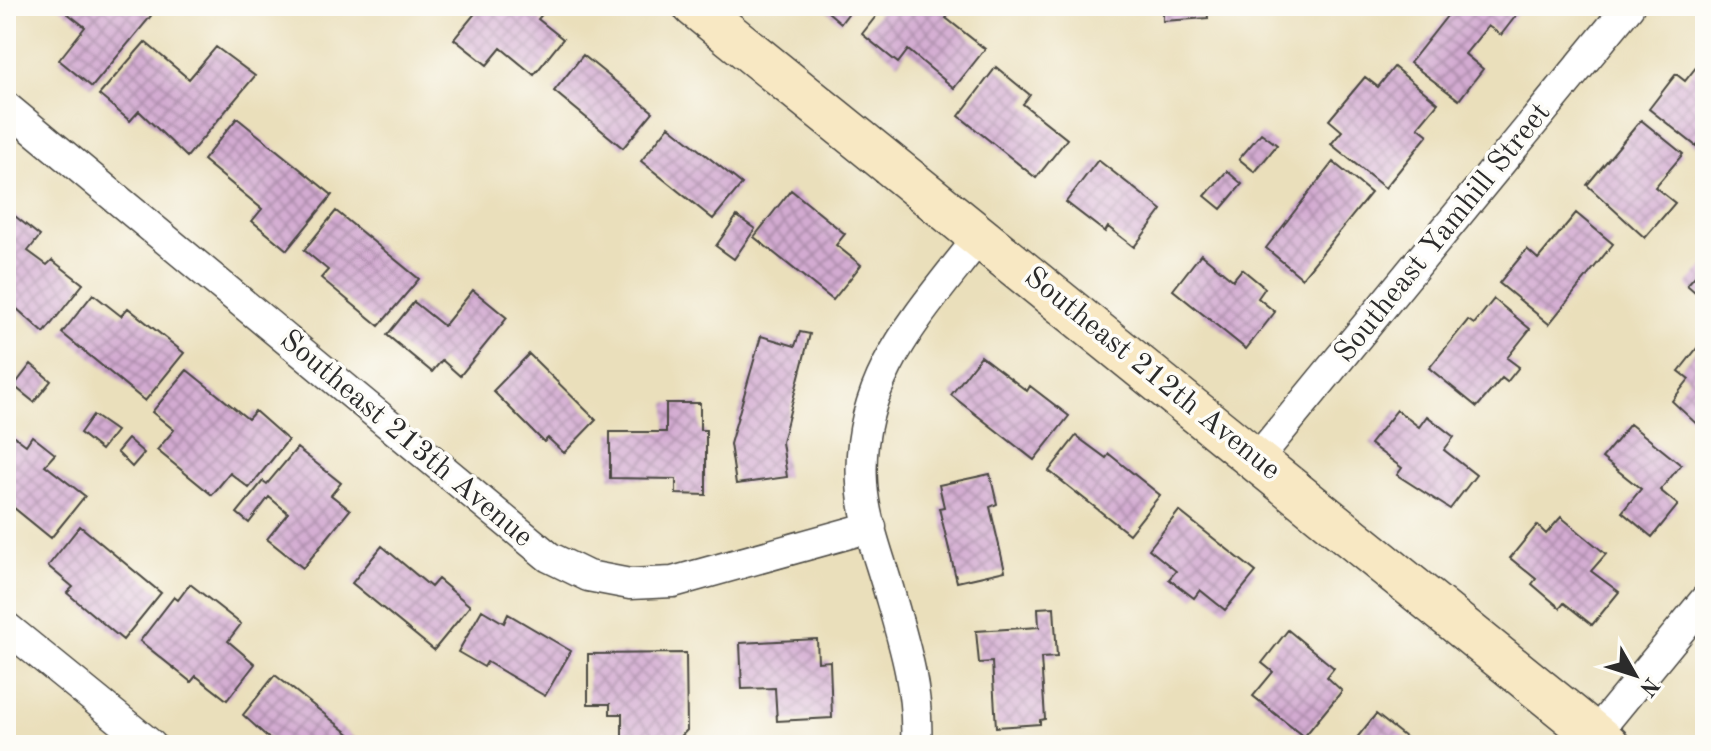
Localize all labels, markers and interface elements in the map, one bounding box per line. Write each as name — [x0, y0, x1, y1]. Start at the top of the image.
street label: Southeast Yamhill Street — [1329, 98, 1557, 368]
street label: Southeast 212th Avenue — [1018, 262, 1286, 486]
street label: Southeast 213th Avenue — [274, 325, 538, 553]
north arrow — [1595, 635, 1675, 715]
text: N — [1635, 673, 1663, 700]

